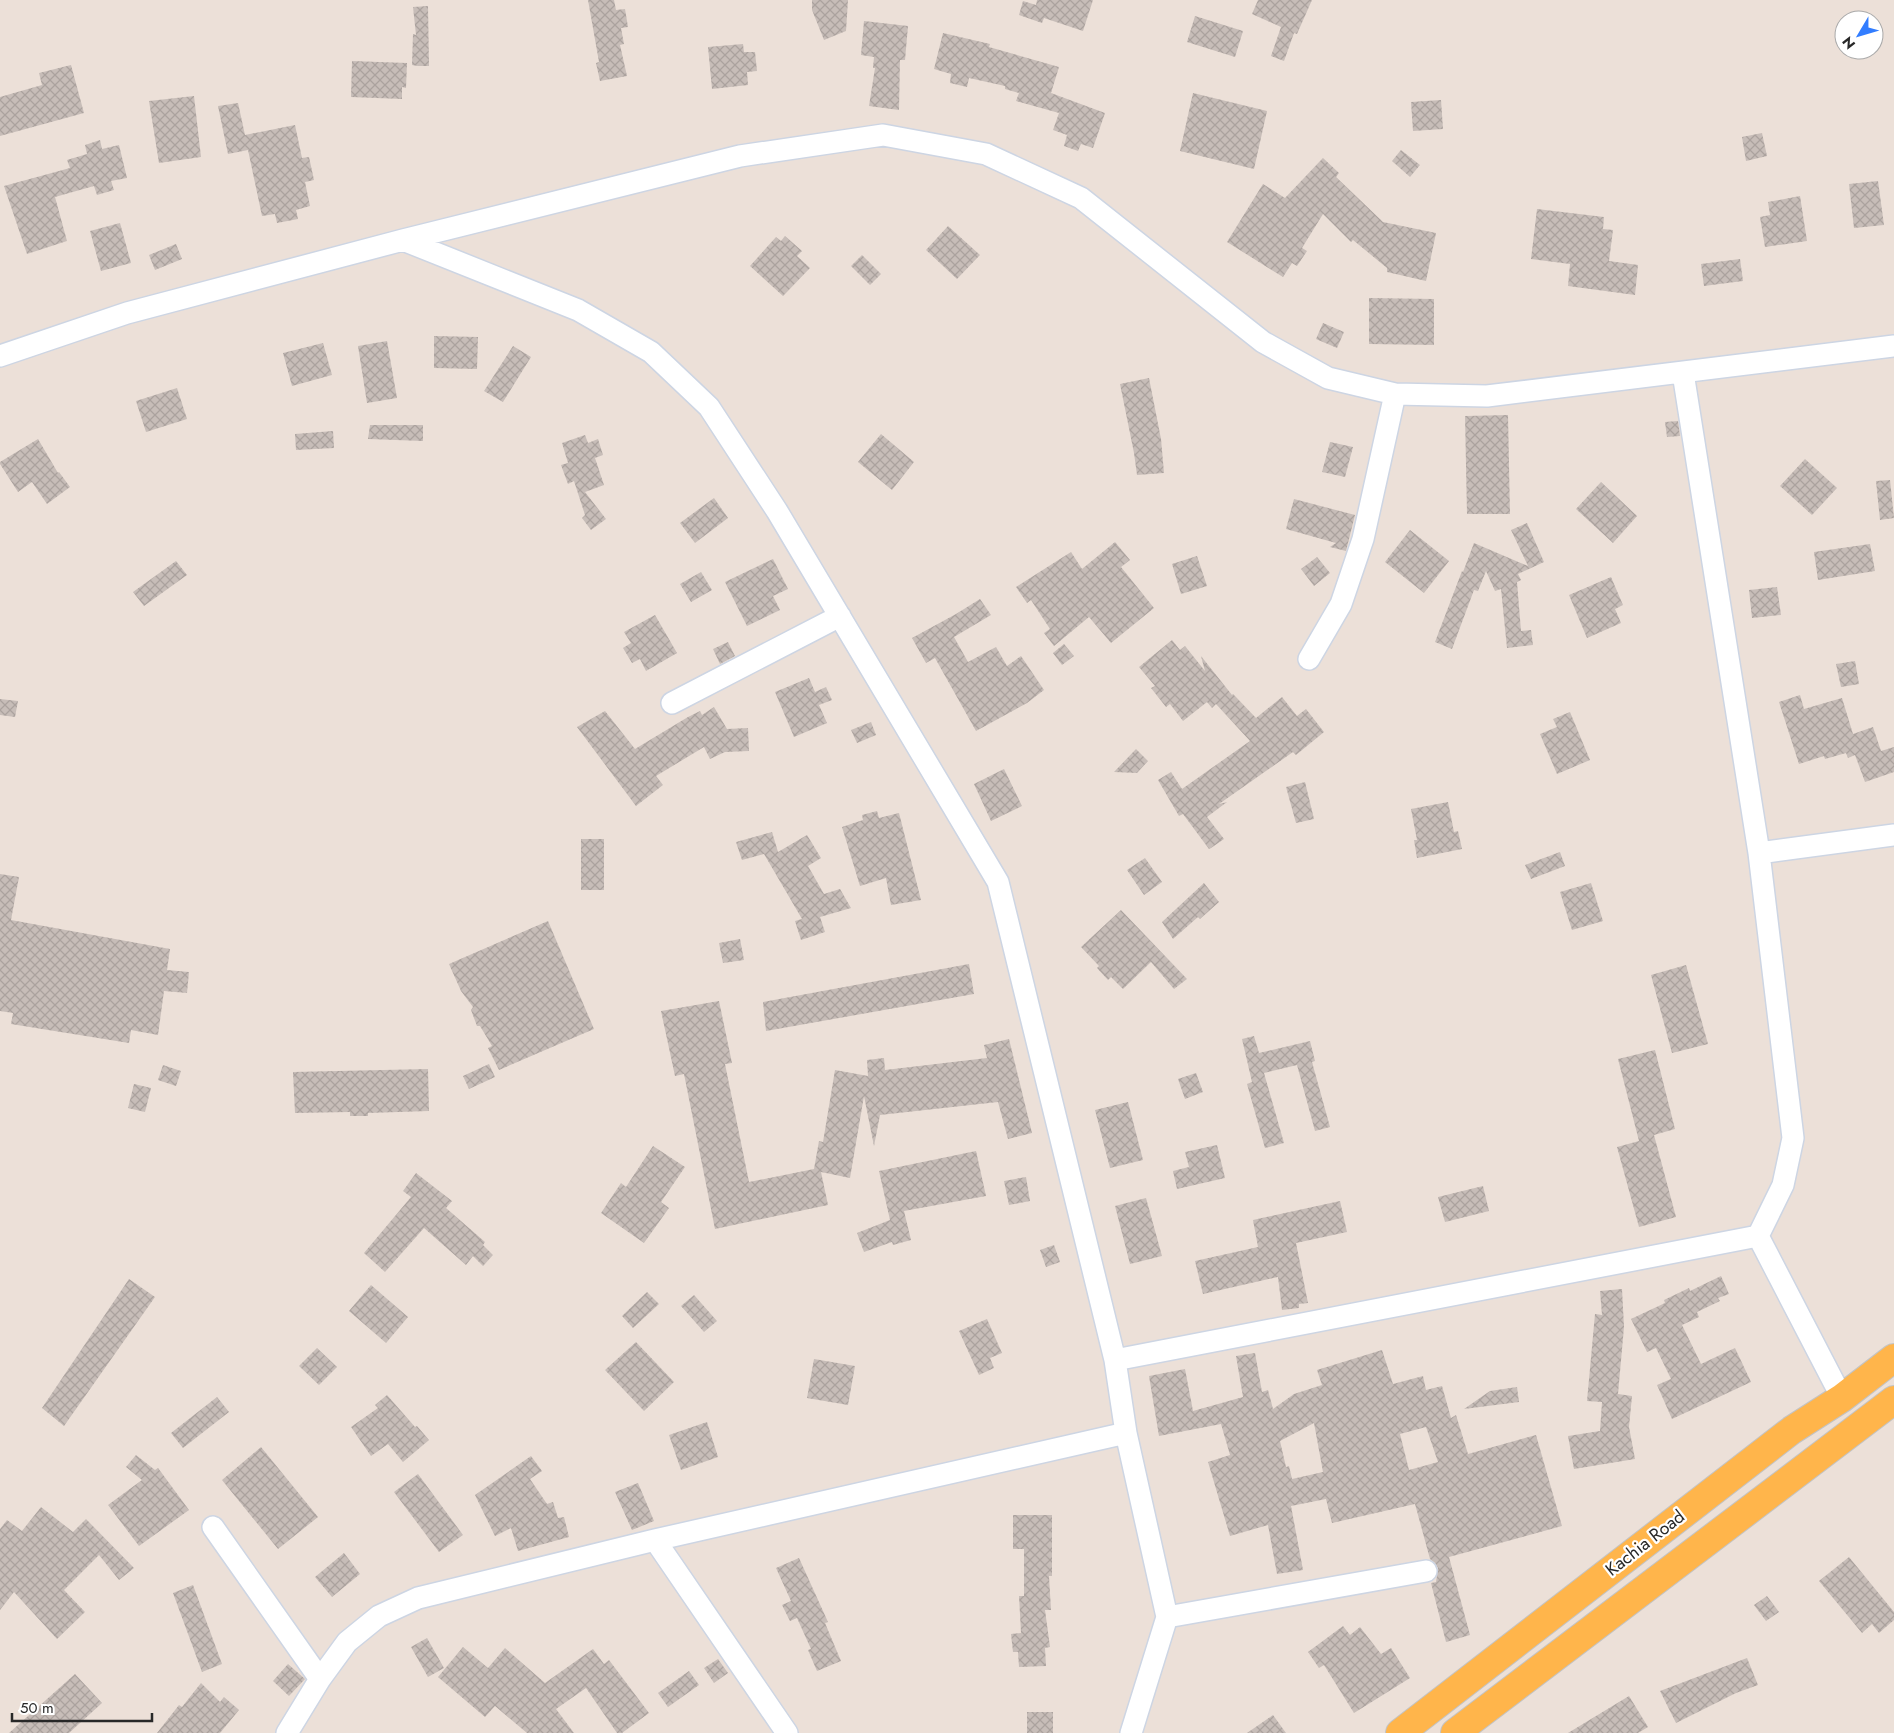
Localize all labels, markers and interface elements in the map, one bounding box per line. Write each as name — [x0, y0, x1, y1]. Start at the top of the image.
north arrow — [1834, 10, 1884, 60]
text: N — [1837, 32, 1860, 54]
street label: Kachia Road — [1600, 1504, 1690, 1582]
scale bar — [12, 1690, 152, 1722]
text: 50 m — [20, 1697, 54, 1719]

